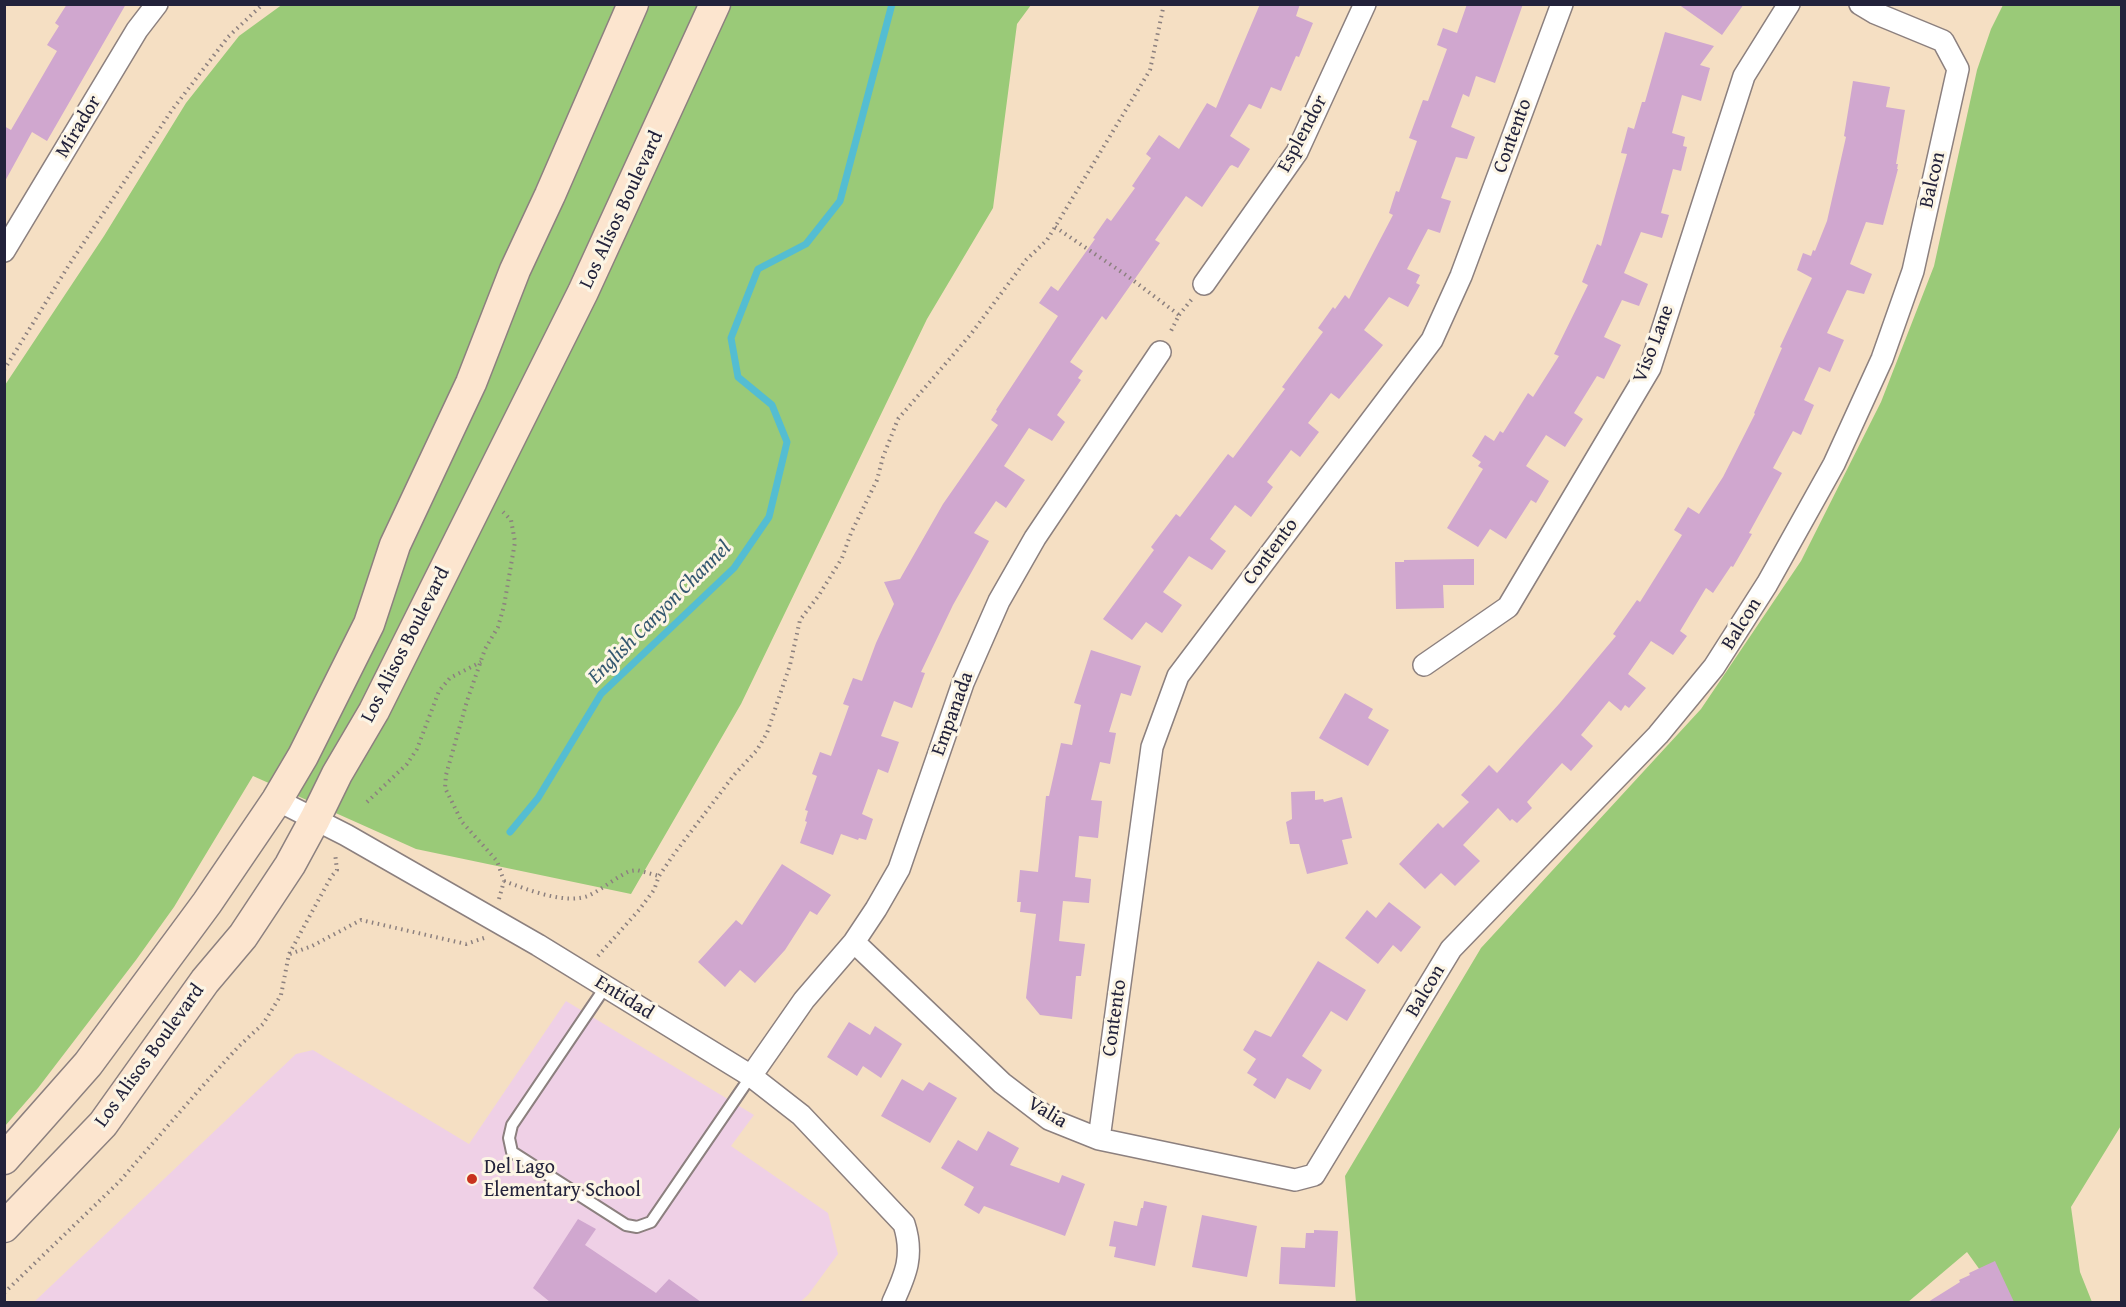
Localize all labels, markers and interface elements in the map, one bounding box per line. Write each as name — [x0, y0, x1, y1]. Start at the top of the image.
street label: Mirador — [51, 91, 107, 163]
street label: Esplendor — [1273, 91, 1333, 177]
street label: Contento — [1489, 96, 1537, 176]
street label: Los Alisos Boulevard — [575, 127, 669, 293]
street label: Balcon — [1915, 150, 1951, 210]
street label: Viso Lane — [1628, 302, 1680, 386]
street label: Contento — [1238, 514, 1304, 590]
water label: English Canyon Channel — [583, 536, 737, 690]
street label: Los Alisos Boulevard — [356, 563, 456, 727]
street label: Balcon — [1717, 594, 1767, 654]
street label: Empanada — [927, 669, 979, 759]
street label: Balcon — [1401, 961, 1451, 1021]
street label: Entidad — [590, 971, 658, 1025]
street label: Contento — [1098, 978, 1132, 1058]
street label: Los Alisos Boulevard — [90, 980, 210, 1132]
street label: Valia — [1023, 1092, 1071, 1134]
place label: Del Lago Elementary School — [484, 1156, 641, 1203]
marker: Del Lago Elementary School — [465, 1172, 479, 1186]

